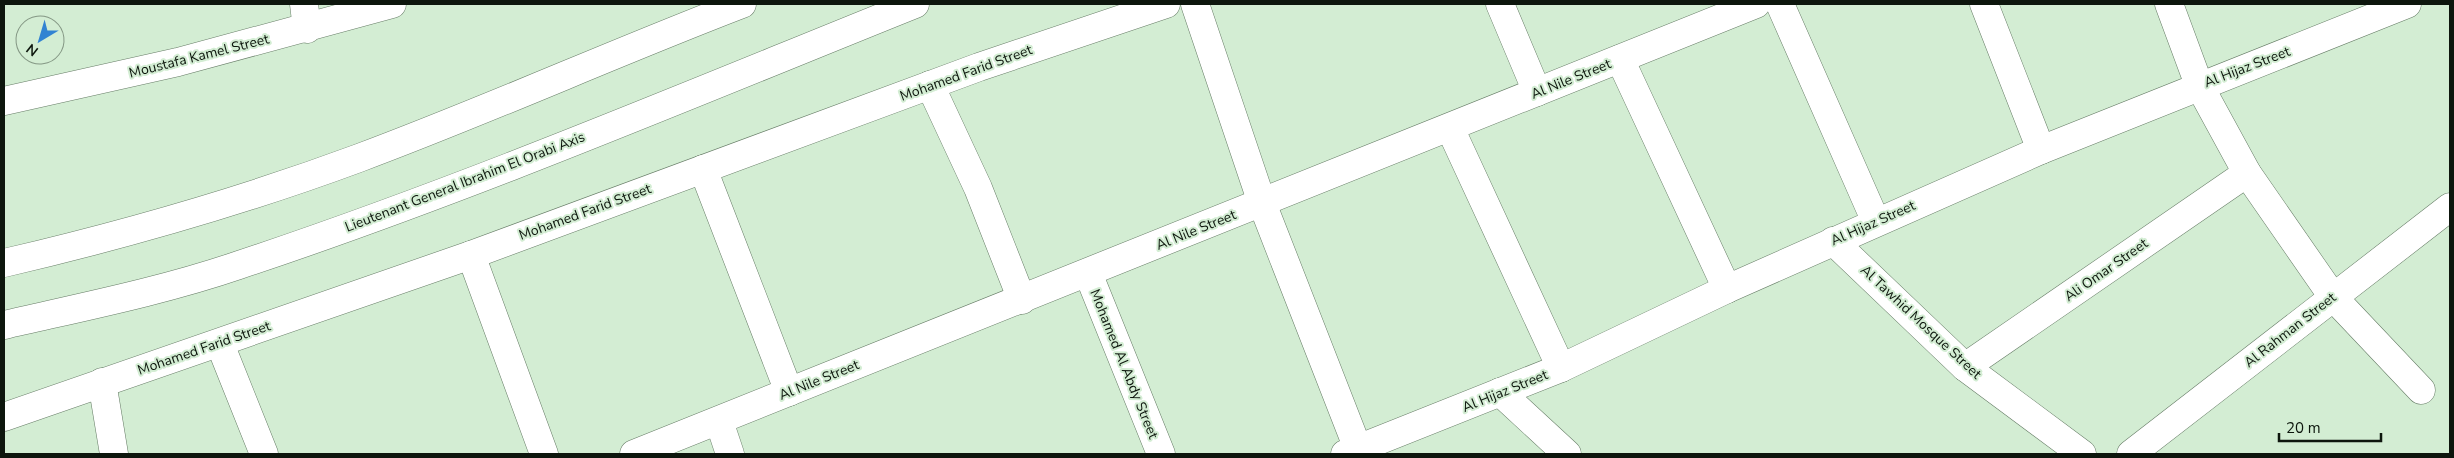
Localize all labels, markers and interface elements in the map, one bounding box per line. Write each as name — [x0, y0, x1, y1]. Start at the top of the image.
north arrow — [15, 15, 65, 65]
street label: Moustafa Kamel Street — [127, 29, 271, 83]
text: N — [22, 39, 42, 61]
street label: Mohamed Farid Street — [897, 40, 1035, 106]
street label: Al Hijaz Street — [2201, 42, 2293, 92]
street label: Al Nile Street — [1528, 54, 1614, 104]
street label: Lieutenant General Ibrahim El Orabi Axis — [342, 127, 588, 237]
street label: Mohamed Farid Street — [516, 179, 654, 245]
street label: Al Hijaz Street — [1828, 196, 1918, 250]
street label: Al Nile Street — [1153, 205, 1239, 255]
street label: Ali Omar Street — [2060, 234, 2152, 306]
street label: Al Tawhid Mosque Street — [1856, 261, 1986, 383]
street label: Mohamed Al Abdy Street — [1085, 286, 1163, 442]
street label: Al Rahman Street — [2240, 288, 2340, 372]
street label: Mohamed Farid Street — [135, 316, 273, 380]
street label: Al Nile Street — [776, 355, 862, 405]
street label: Al Hijaz Street — [1459, 365, 1551, 417]
scale bar — [2279, 410, 2382, 442]
text: 20 m — [2286, 418, 2321, 438]

